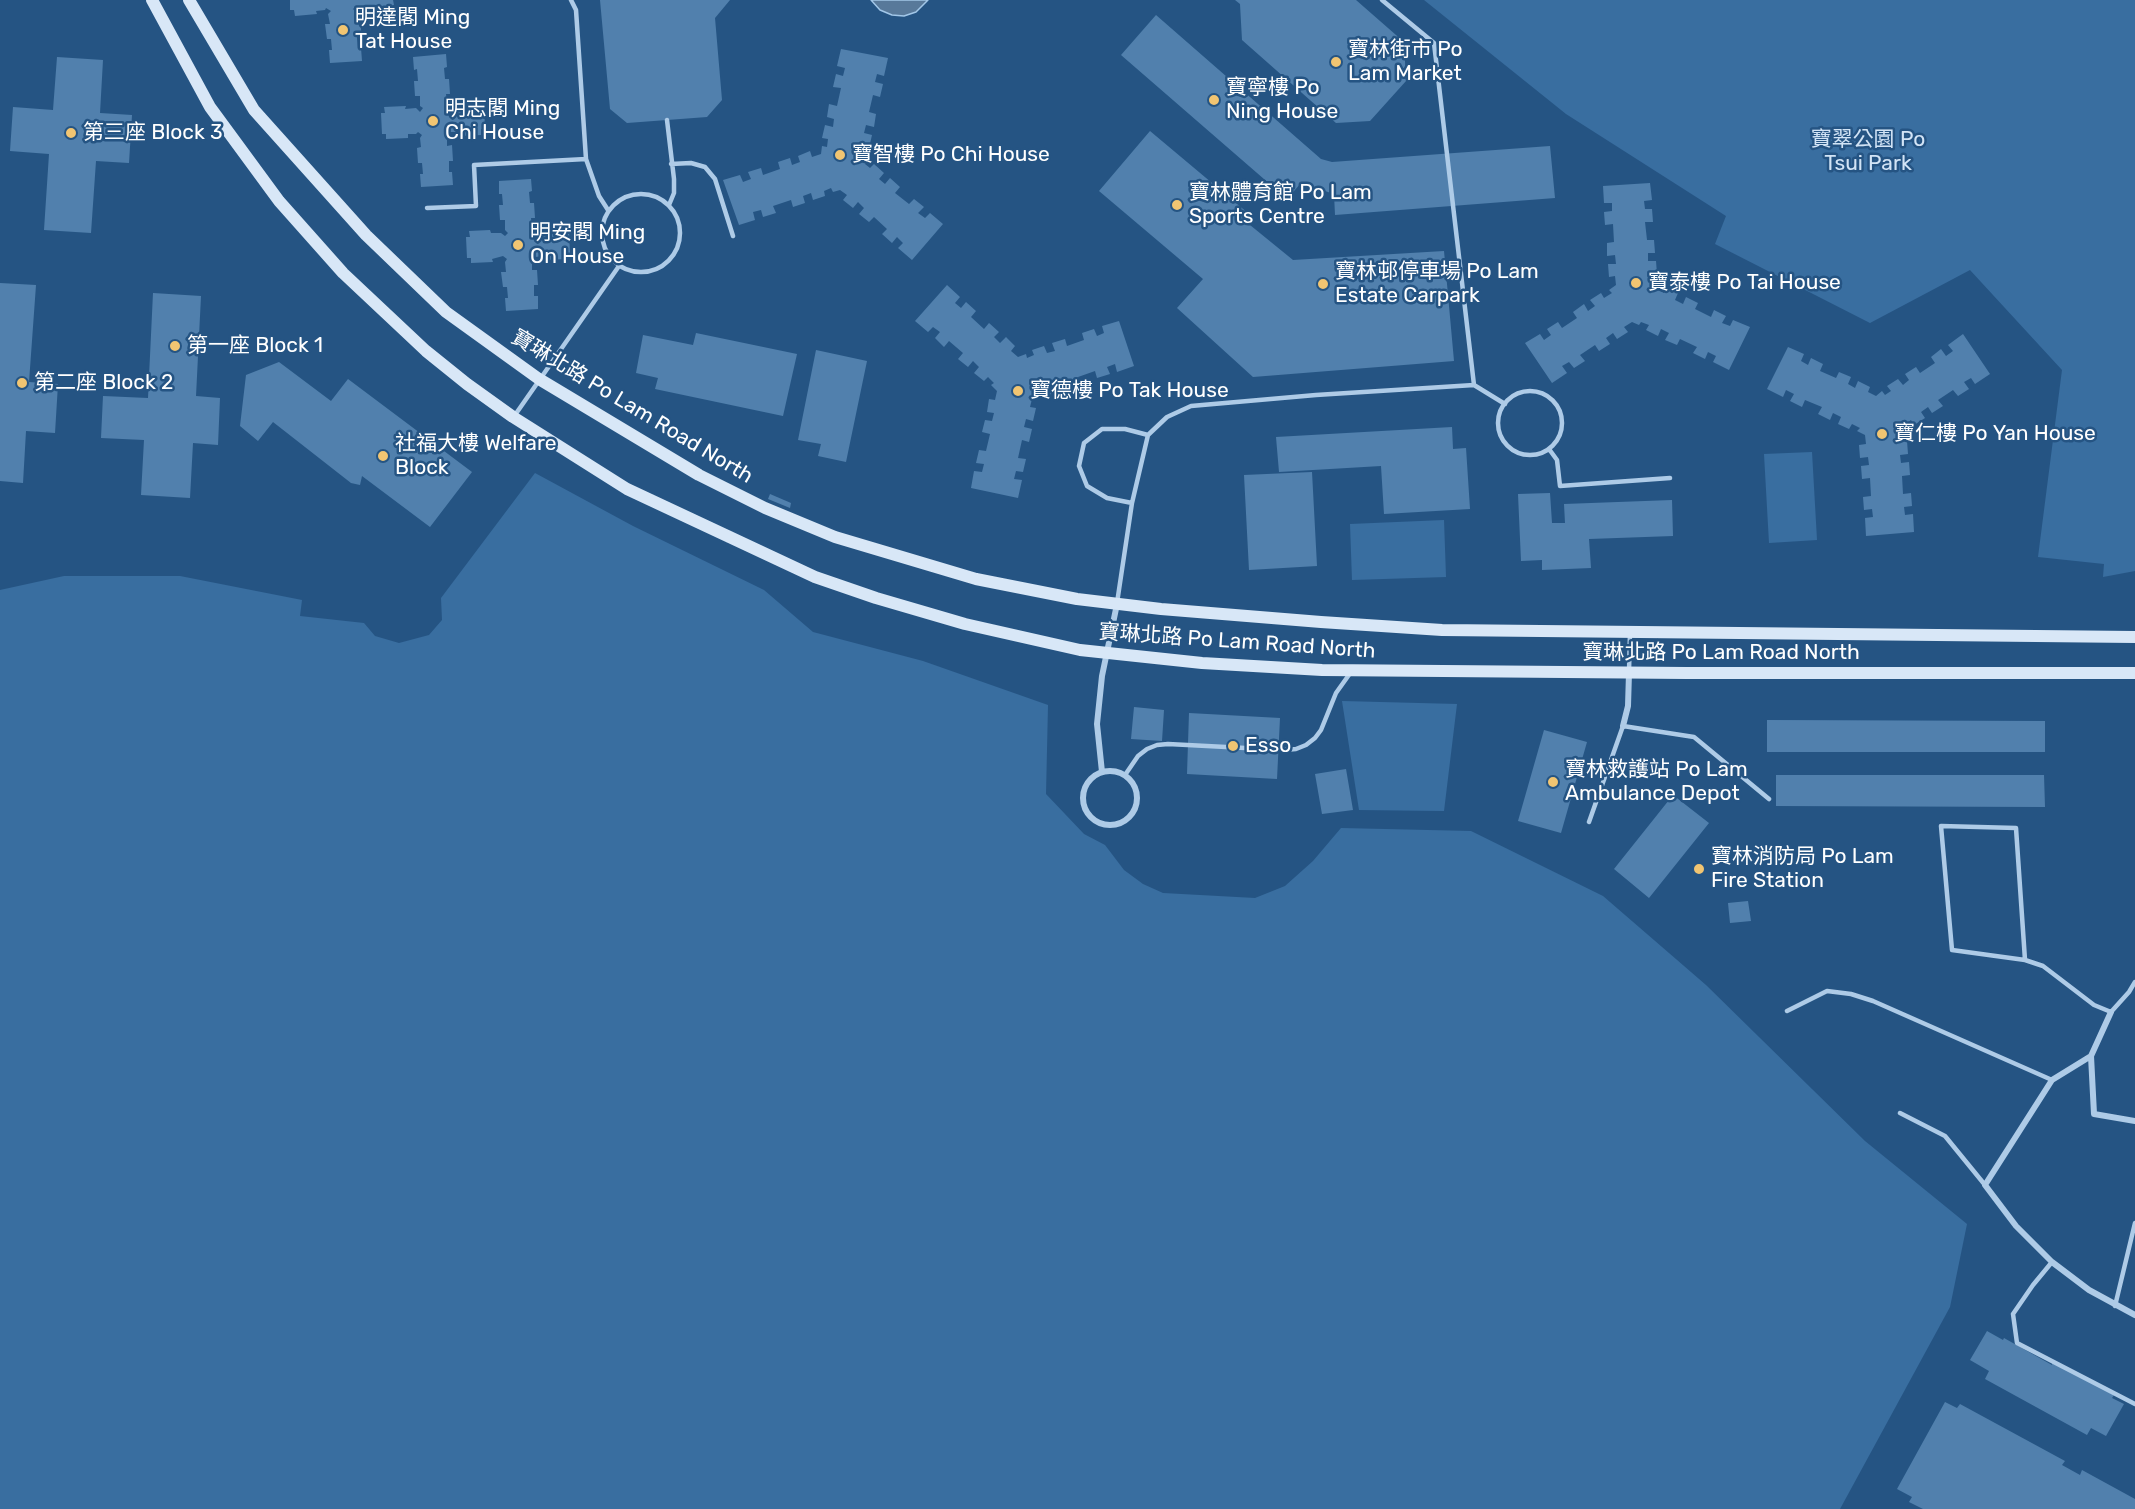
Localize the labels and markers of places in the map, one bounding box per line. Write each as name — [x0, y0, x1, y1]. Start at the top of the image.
place label: 明達閣 Ming Tat House — [355, 5, 470, 55]
marker: 明達閣 Ming Tat House — [336, 23, 350, 37]
place label: 寶林街市 Po Lam Market — [1348, 37, 1463, 87]
marker: 寶林街市 Po Lam Market — [1329, 55, 1343, 69]
place label: 寶寧樓 Po Ning House — [1226, 75, 1338, 125]
marker: 寶寧樓 Po Ning House — [1207, 93, 1221, 107]
place label: 明志閣 Ming Chi House — [445, 96, 560, 146]
marker: 明志閣 Ming Chi House — [426, 114, 440, 128]
place label: 第三座 Block 3 — [83, 120, 223, 146]
marker: 第三座 Block 3 — [64, 126, 78, 140]
place label: 寶智樓 Po Chi House — [852, 142, 1050, 168]
marker: 寶智樓 Po Chi House — [833, 148, 847, 162]
place label: 寶林體育館 Po Lam Sports Centre — [1189, 180, 1372, 230]
marker: 寶林體育館 Po Lam Sports Centre — [1170, 198, 1184, 212]
place label: 明安閣 Ming On House — [530, 220, 645, 270]
marker: 明安閣 Ming On House — [511, 238, 525, 252]
place label: 寶林邨停車場 Po Lam Estate Carpark — [1335, 259, 1539, 309]
place label: 寶泰樓 Po Tai House — [1648, 270, 1841, 296]
marker: 寶泰樓 Po Tai House — [1629, 276, 1643, 290]
marker: 寶林邨停車場 Po Lam Estate Carpark — [1316, 277, 1330, 291]
place label: 第一座 Block 1 — [187, 333, 323, 359]
marker: 第一座 Block 1 — [168, 339, 182, 353]
place label: 第二座 Block 2 — [34, 370, 173, 396]
marker: 第二座 Block 2 — [15, 376, 29, 390]
place label: 寶德樓 Po Tak House — [1030, 378, 1229, 404]
marker: 寶德樓 Po Tak House — [1011, 384, 1025, 398]
place label: 寶仁樓 Po Yan House — [1894, 421, 2096, 447]
marker: 寶仁樓 Po Yan House — [1875, 427, 1889, 441]
place label: 社福大樓 Welfare Block — [395, 431, 556, 481]
marker: 社福大樓 Welfare Block — [376, 449, 390, 463]
place label: Esso — [1245, 733, 1291, 759]
marker: Esso — [1226, 739, 1240, 753]
place label: 寶林救護站 Po Lam Ambulance Depot — [1565, 757, 1748, 807]
marker: 寶林救護站 Po Lam Ambulance Depot — [1546, 775, 1560, 789]
place label: 寶林消防局 Po Lam Fire Station — [1711, 844, 1894, 894]
marker: 寶林消防局 Po Lam Fire Station — [1692, 862, 1706, 876]

